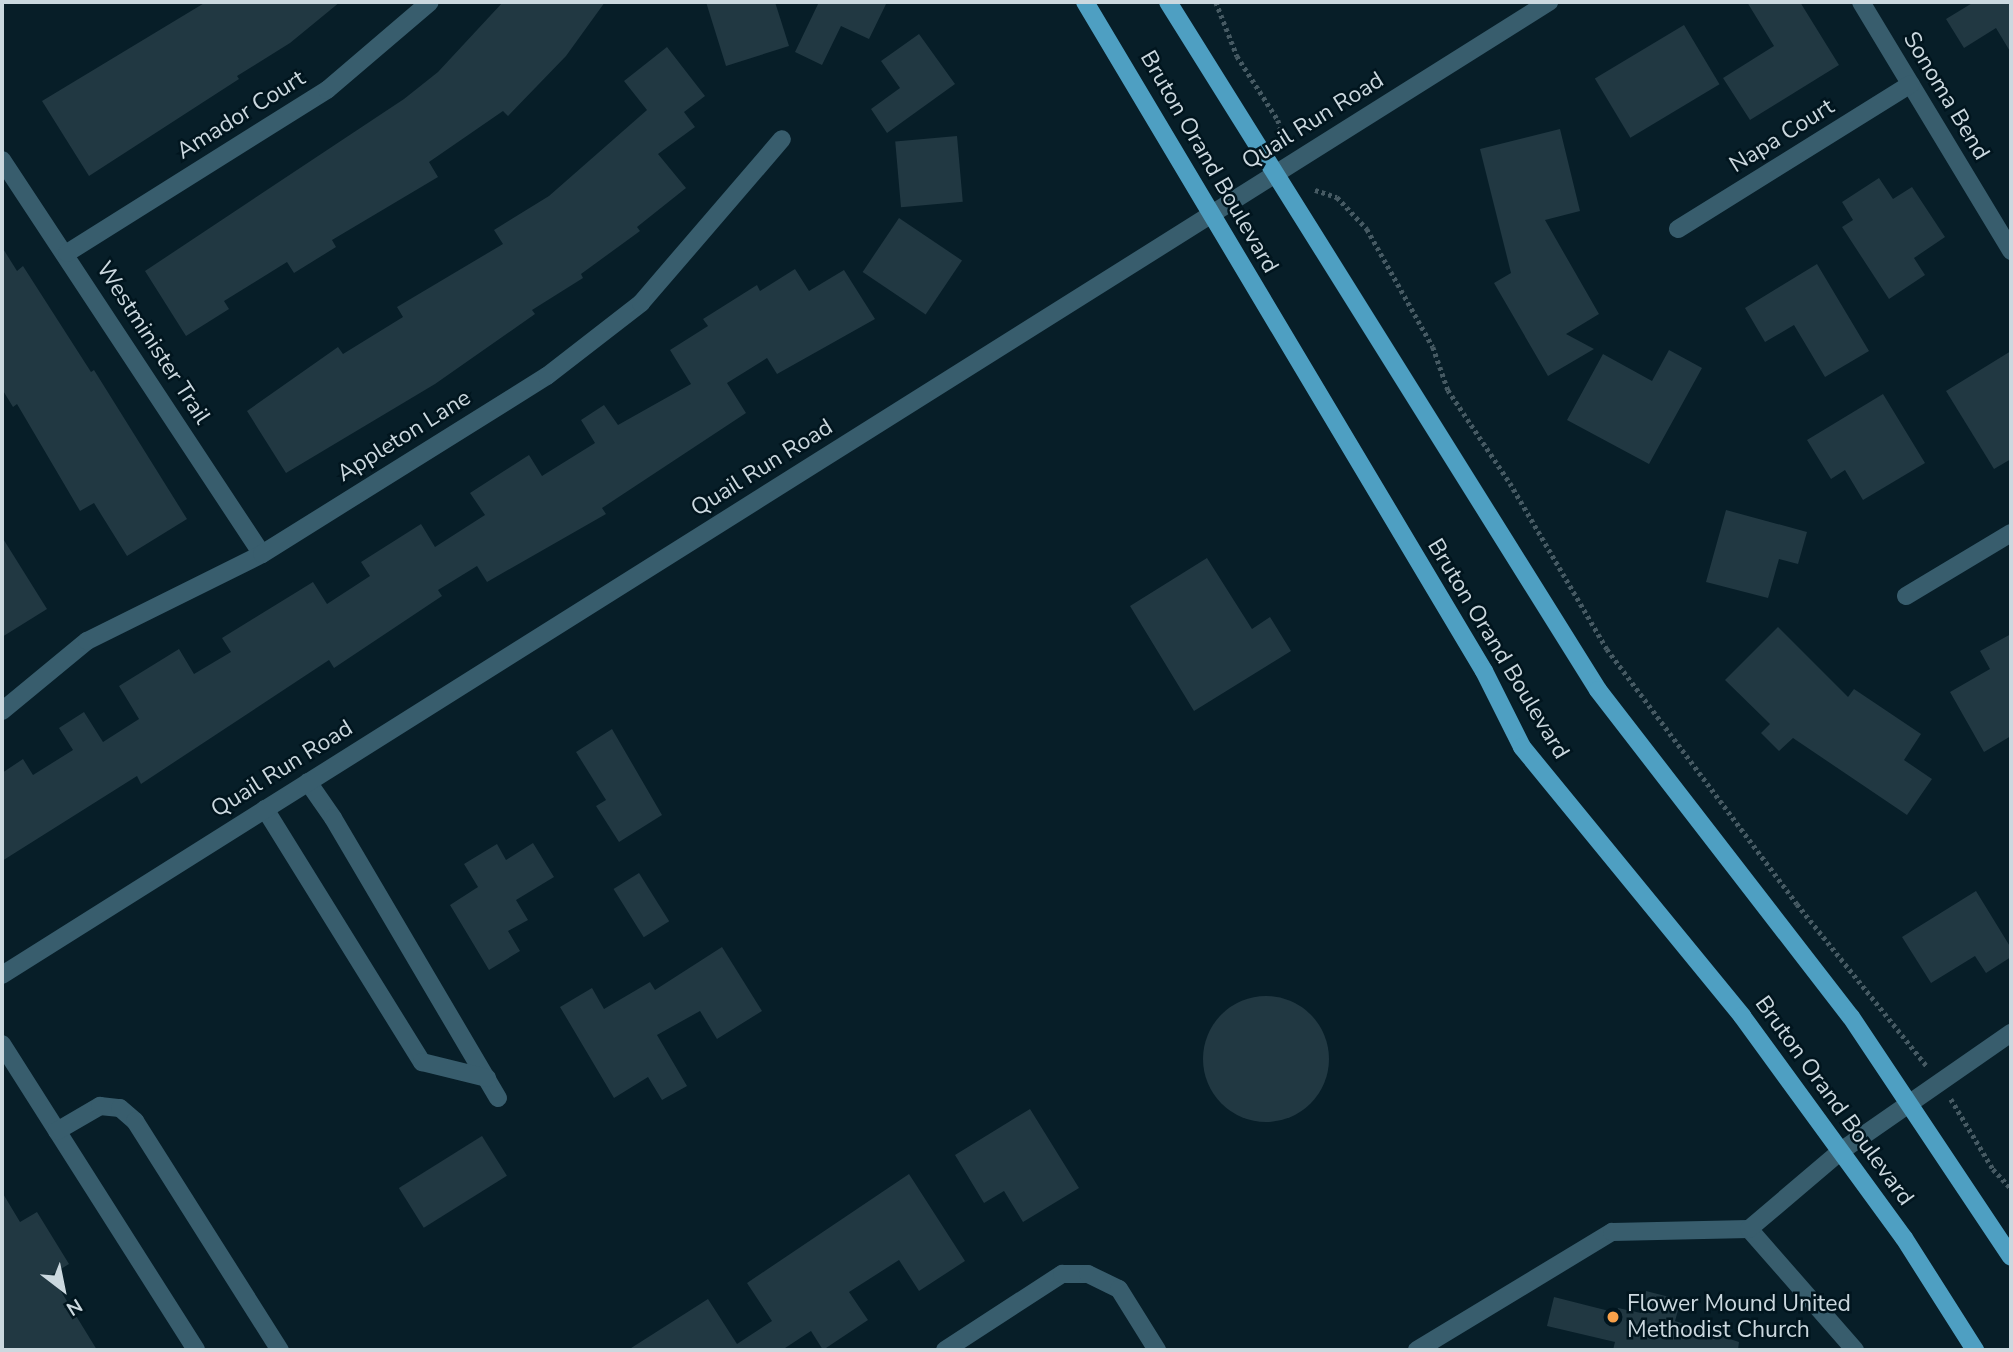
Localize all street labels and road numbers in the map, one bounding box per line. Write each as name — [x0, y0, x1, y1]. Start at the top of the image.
street label: Sonoma Bend — [1897, 27, 1995, 165]
street label: Bruton Orand Boulevard — [1134, 46, 1284, 278]
street label: Amador Court — [172, 65, 310, 165]
street label: Quail Run Road — [1237, 66, 1389, 176]
street label: Napa Court — [1725, 93, 1839, 179]
street label: Westminister Trail — [90, 256, 216, 430]
street label: Appleton Lane — [332, 384, 476, 488]
street label: Quail Run Road — [686, 413, 838, 523]
street label: Bruton Orand Boulevard — [1421, 534, 1575, 764]
street label: Quail Run Road — [206, 714, 358, 824]
street label: Bruton Orand Boulevard — [1749, 991, 1919, 1211]

